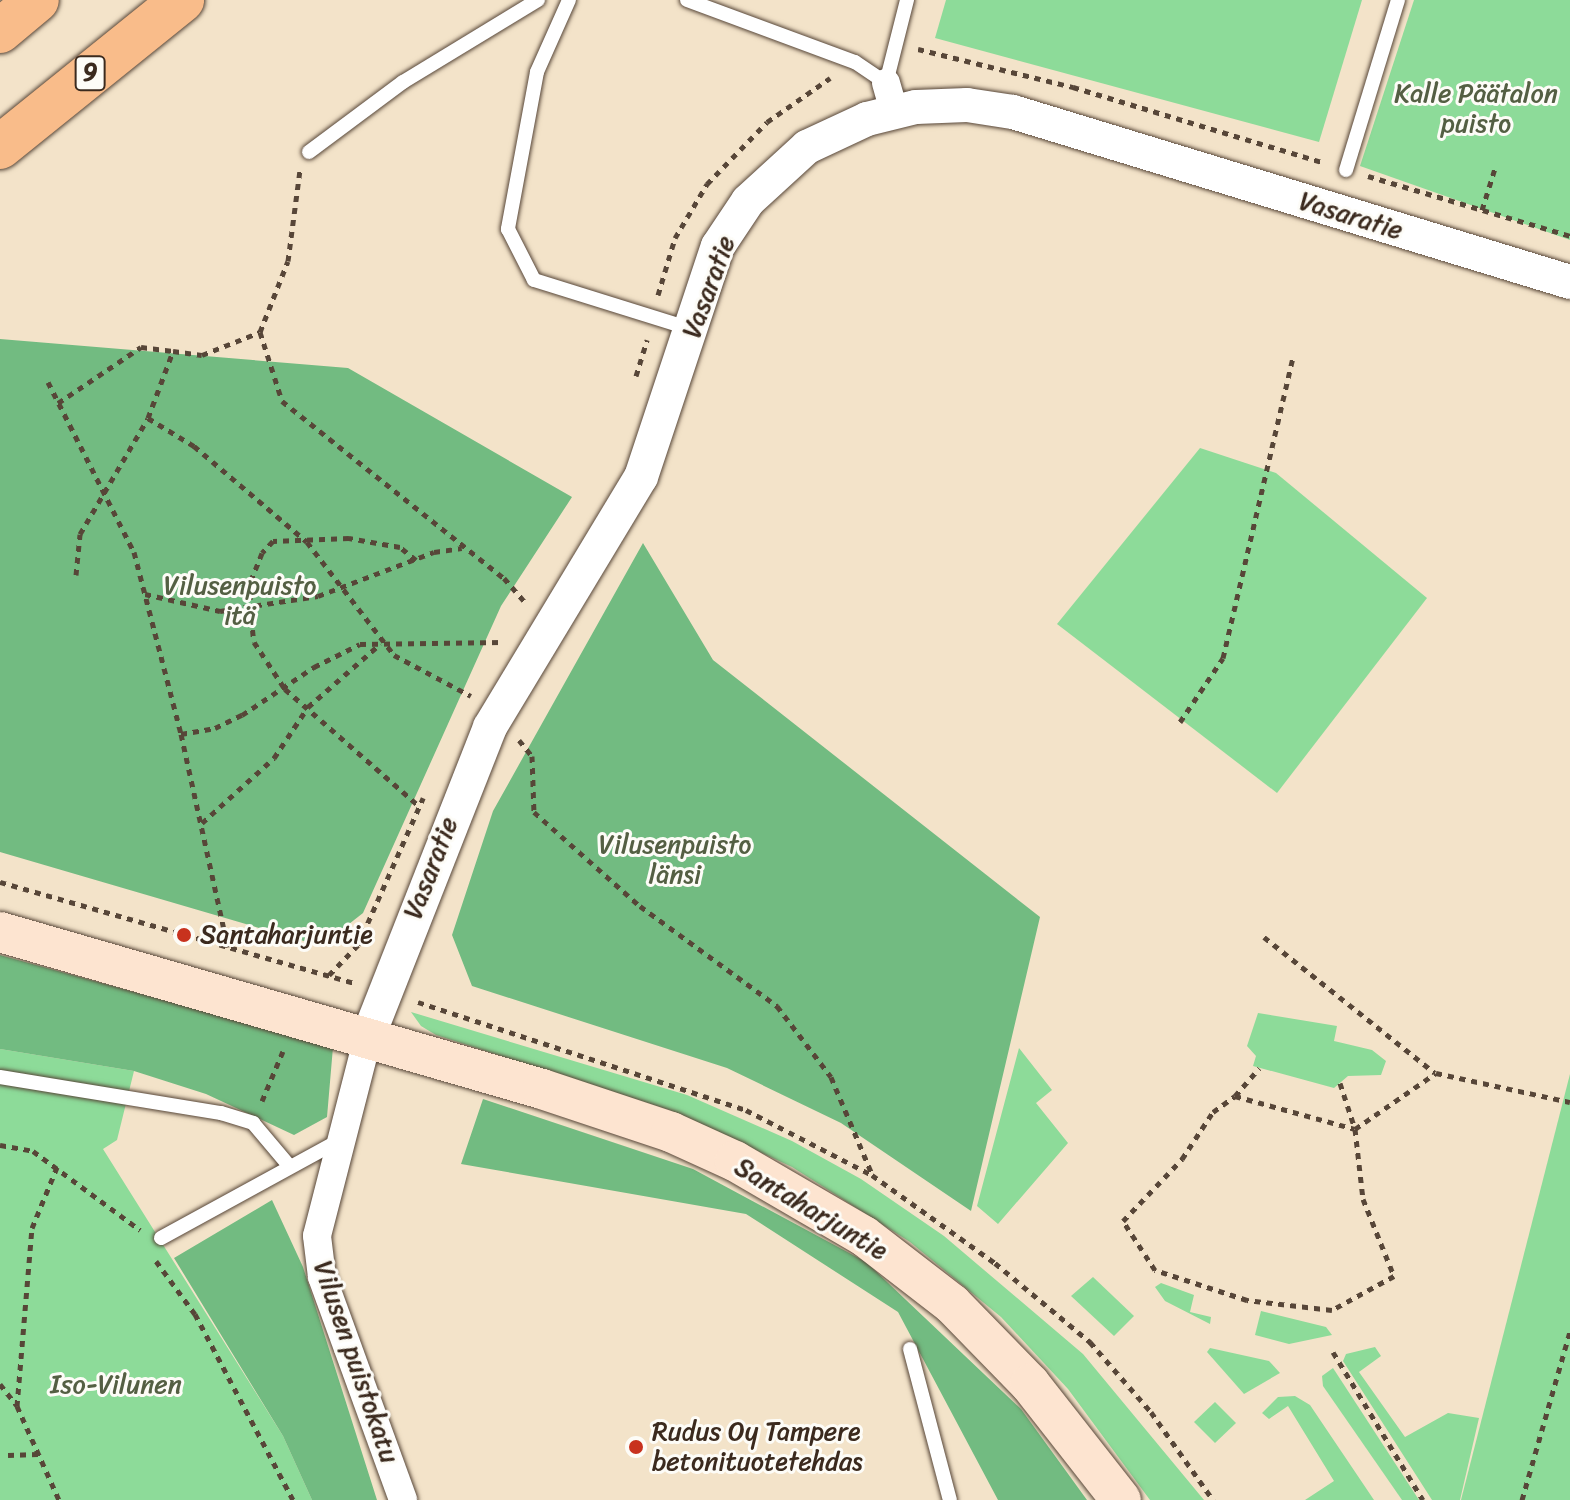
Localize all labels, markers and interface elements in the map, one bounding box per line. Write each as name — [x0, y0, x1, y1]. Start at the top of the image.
road number: 9 — [74, 53, 106, 93]
park label: Kalle Päätalon puisto — [1394, 78, 1558, 140]
street label: Vasaratie — [1296, 186, 1406, 246]
street label: Vasaratie — [676, 232, 742, 342]
park label: Vilusenpuisto itä — [164, 570, 316, 632]
street label: Vasaratie — [397, 813, 465, 923]
park label: Vilusenpuisto länsi — [599, 829, 751, 890]
place label: Santaharjuntie — [200, 919, 373, 951]
marker: Santaharjuntie — [175, 926, 193, 944]
street label: Santaharjuntie — [729, 1151, 893, 1267]
street label: Vilusen puistokatu — [307, 1257, 405, 1467]
park label: Iso-Vilunen — [50, 1369, 182, 1401]
place label: Rudus Oy Tampere betonituotetehdas — [652, 1416, 863, 1478]
marker: Rudus Oy Tampere betonituotetehdas — [627, 1438, 645, 1456]

